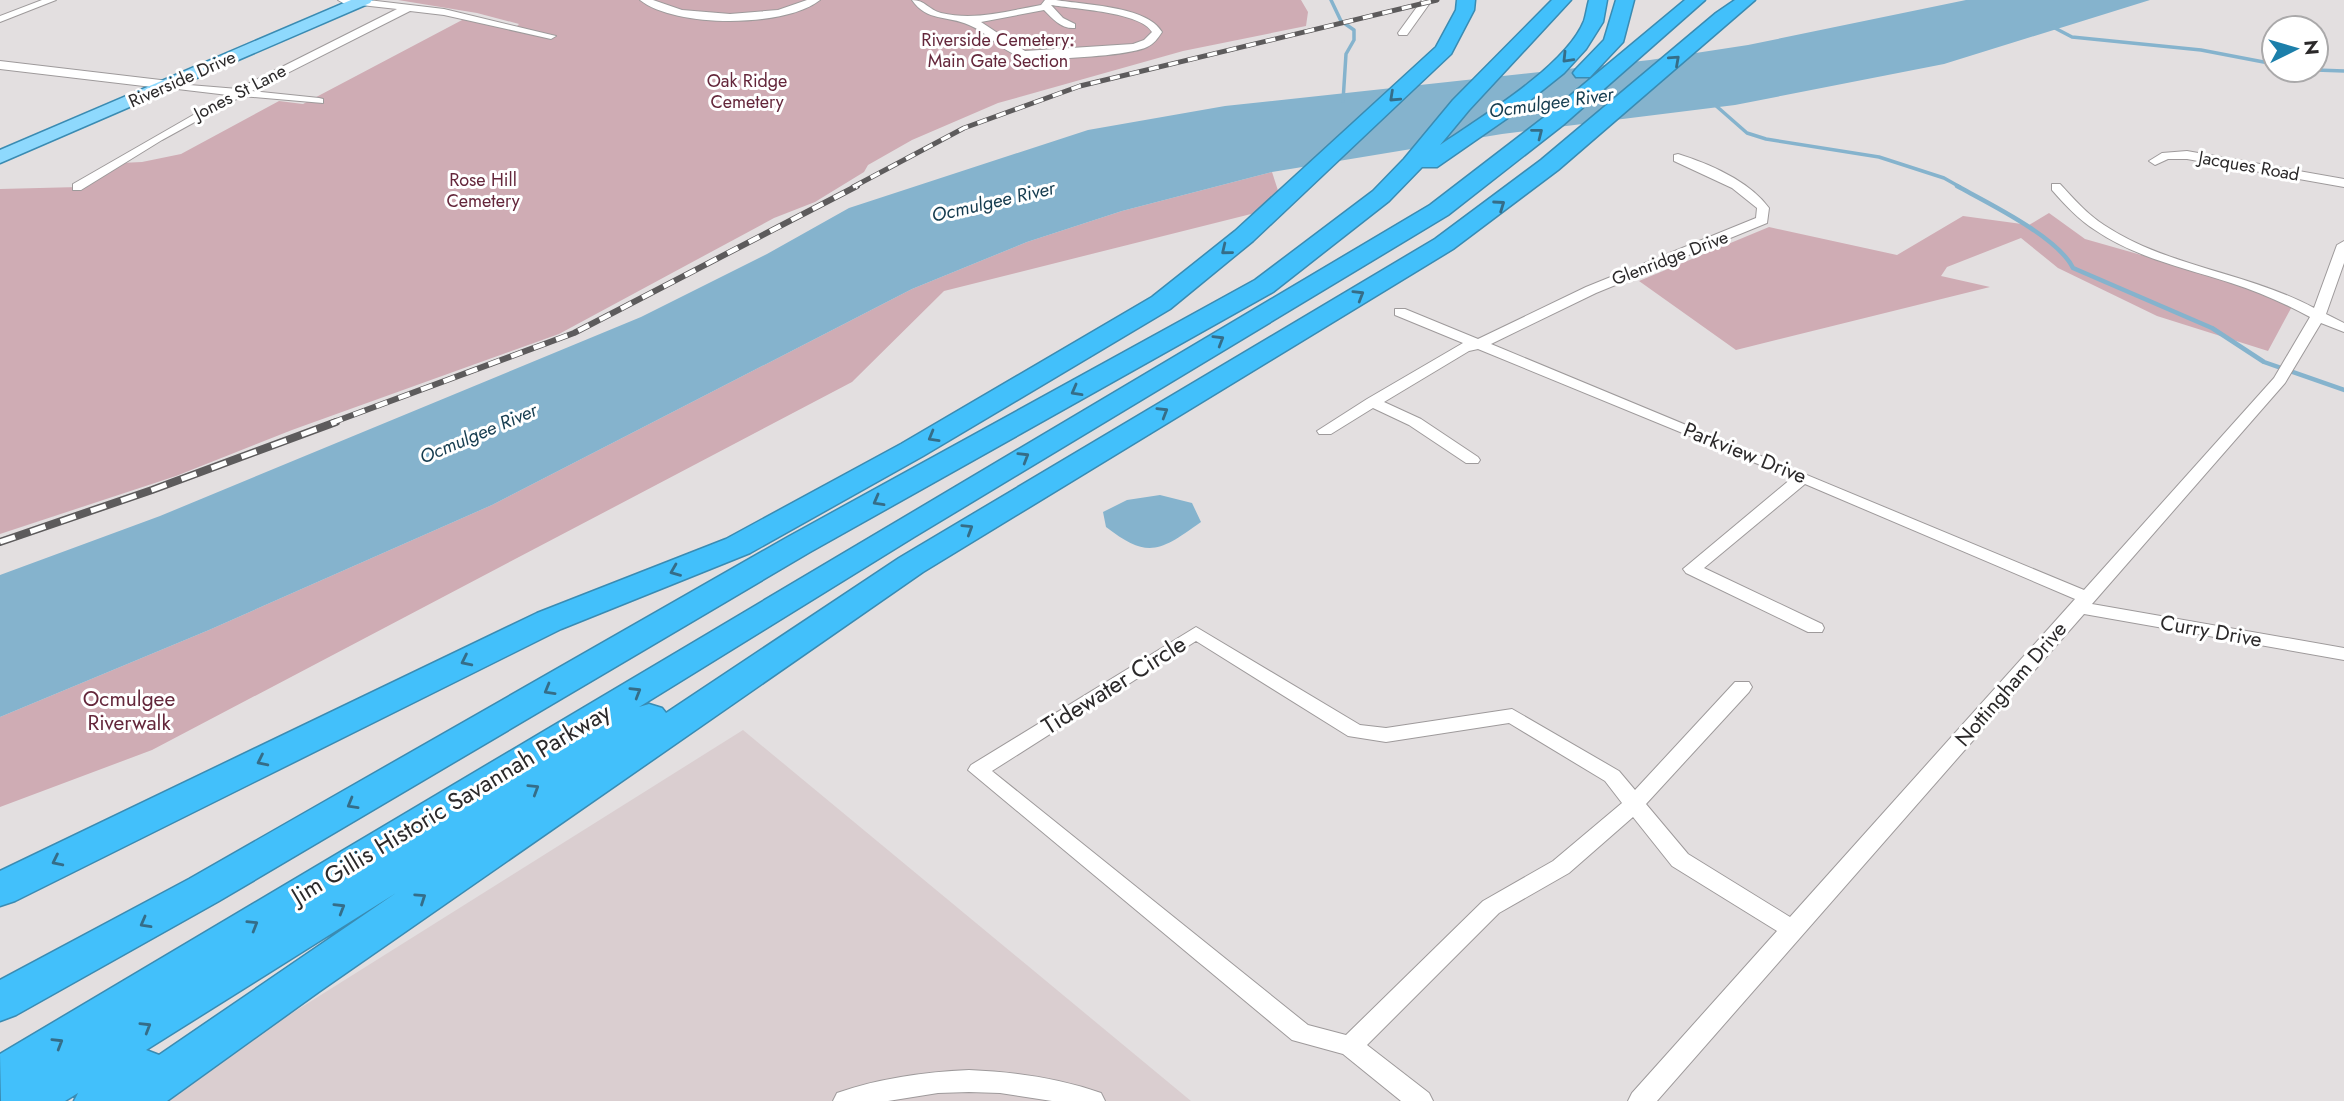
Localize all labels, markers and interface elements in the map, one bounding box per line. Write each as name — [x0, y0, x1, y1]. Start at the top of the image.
north arrow — [2260, 14, 2330, 84]
park label: Riverside Cemetery: Main Gate Section — [921, 27, 1075, 74]
text: N — [2297, 39, 2326, 56]
street label: Riverside Drive — [124, 44, 240, 114]
one-way arrow — [1562, 50, 1575, 63]
one-way arrow — [1667, 55, 1680, 68]
street label: Jones St Lane — [188, 58, 291, 127]
park label: Oak Ridge Cemetery — [707, 68, 787, 115]
water label: Ocmulgee River — [1487, 80, 1617, 125]
one-way arrow — [1389, 88, 1402, 101]
one-way arrow — [1530, 128, 1543, 141]
street label: Jacques Road — [2195, 144, 2302, 188]
park label: Rose Hill Cemetery — [446, 167, 520, 214]
water label: Ocmulgee River — [929, 174, 1059, 229]
one-way arrow — [1492, 201, 1505, 213]
street label: Glenridge Drive — [1608, 224, 1732, 292]
one-way arrow — [1222, 242, 1235, 254]
one-way arrow — [1351, 291, 1364, 304]
one-way arrow — [1211, 335, 1224, 348]
one-way arrow — [1071, 382, 1084, 396]
water label: Ocmulgee River — [415, 396, 543, 470]
one-way arrow — [1156, 407, 1169, 420]
street label: Parkview Drive — [1679, 415, 1811, 491]
one-way arrow — [928, 429, 941, 442]
one-way arrow — [1016, 452, 1029, 465]
one-way arrow — [872, 493, 885, 506]
one-way arrow — [961, 524, 974, 537]
one-way arrow — [670, 563, 682, 577]
street label: Curry Drive — [2158, 607, 2264, 655]
street label: Nottingham Drive — [1948, 615, 2074, 753]
street label: Tidewater Circle — [1035, 626, 1193, 743]
one-way arrow — [461, 653, 473, 667]
one-way arrow — [543, 682, 556, 695]
park label: Ocmulgee Riverwalk — [83, 684, 175, 738]
one-way arrow — [628, 687, 641, 700]
street label: Jim Gillis Historic Savannah Parkway — [282, 694, 617, 915]
one-way arrow — [257, 752, 269, 766]
one-way arrow — [526, 785, 539, 798]
one-way arrow — [347, 796, 360, 809]
one-way arrow — [52, 853, 64, 867]
one-way arrow — [414, 893, 427, 906]
one-way arrow — [333, 904, 346, 917]
one-way arrow — [139, 915, 152, 928]
one-way arrow — [245, 920, 258, 933]
one-way arrow — [138, 1022, 151, 1035]
one-way arrow — [51, 1038, 64, 1051]

